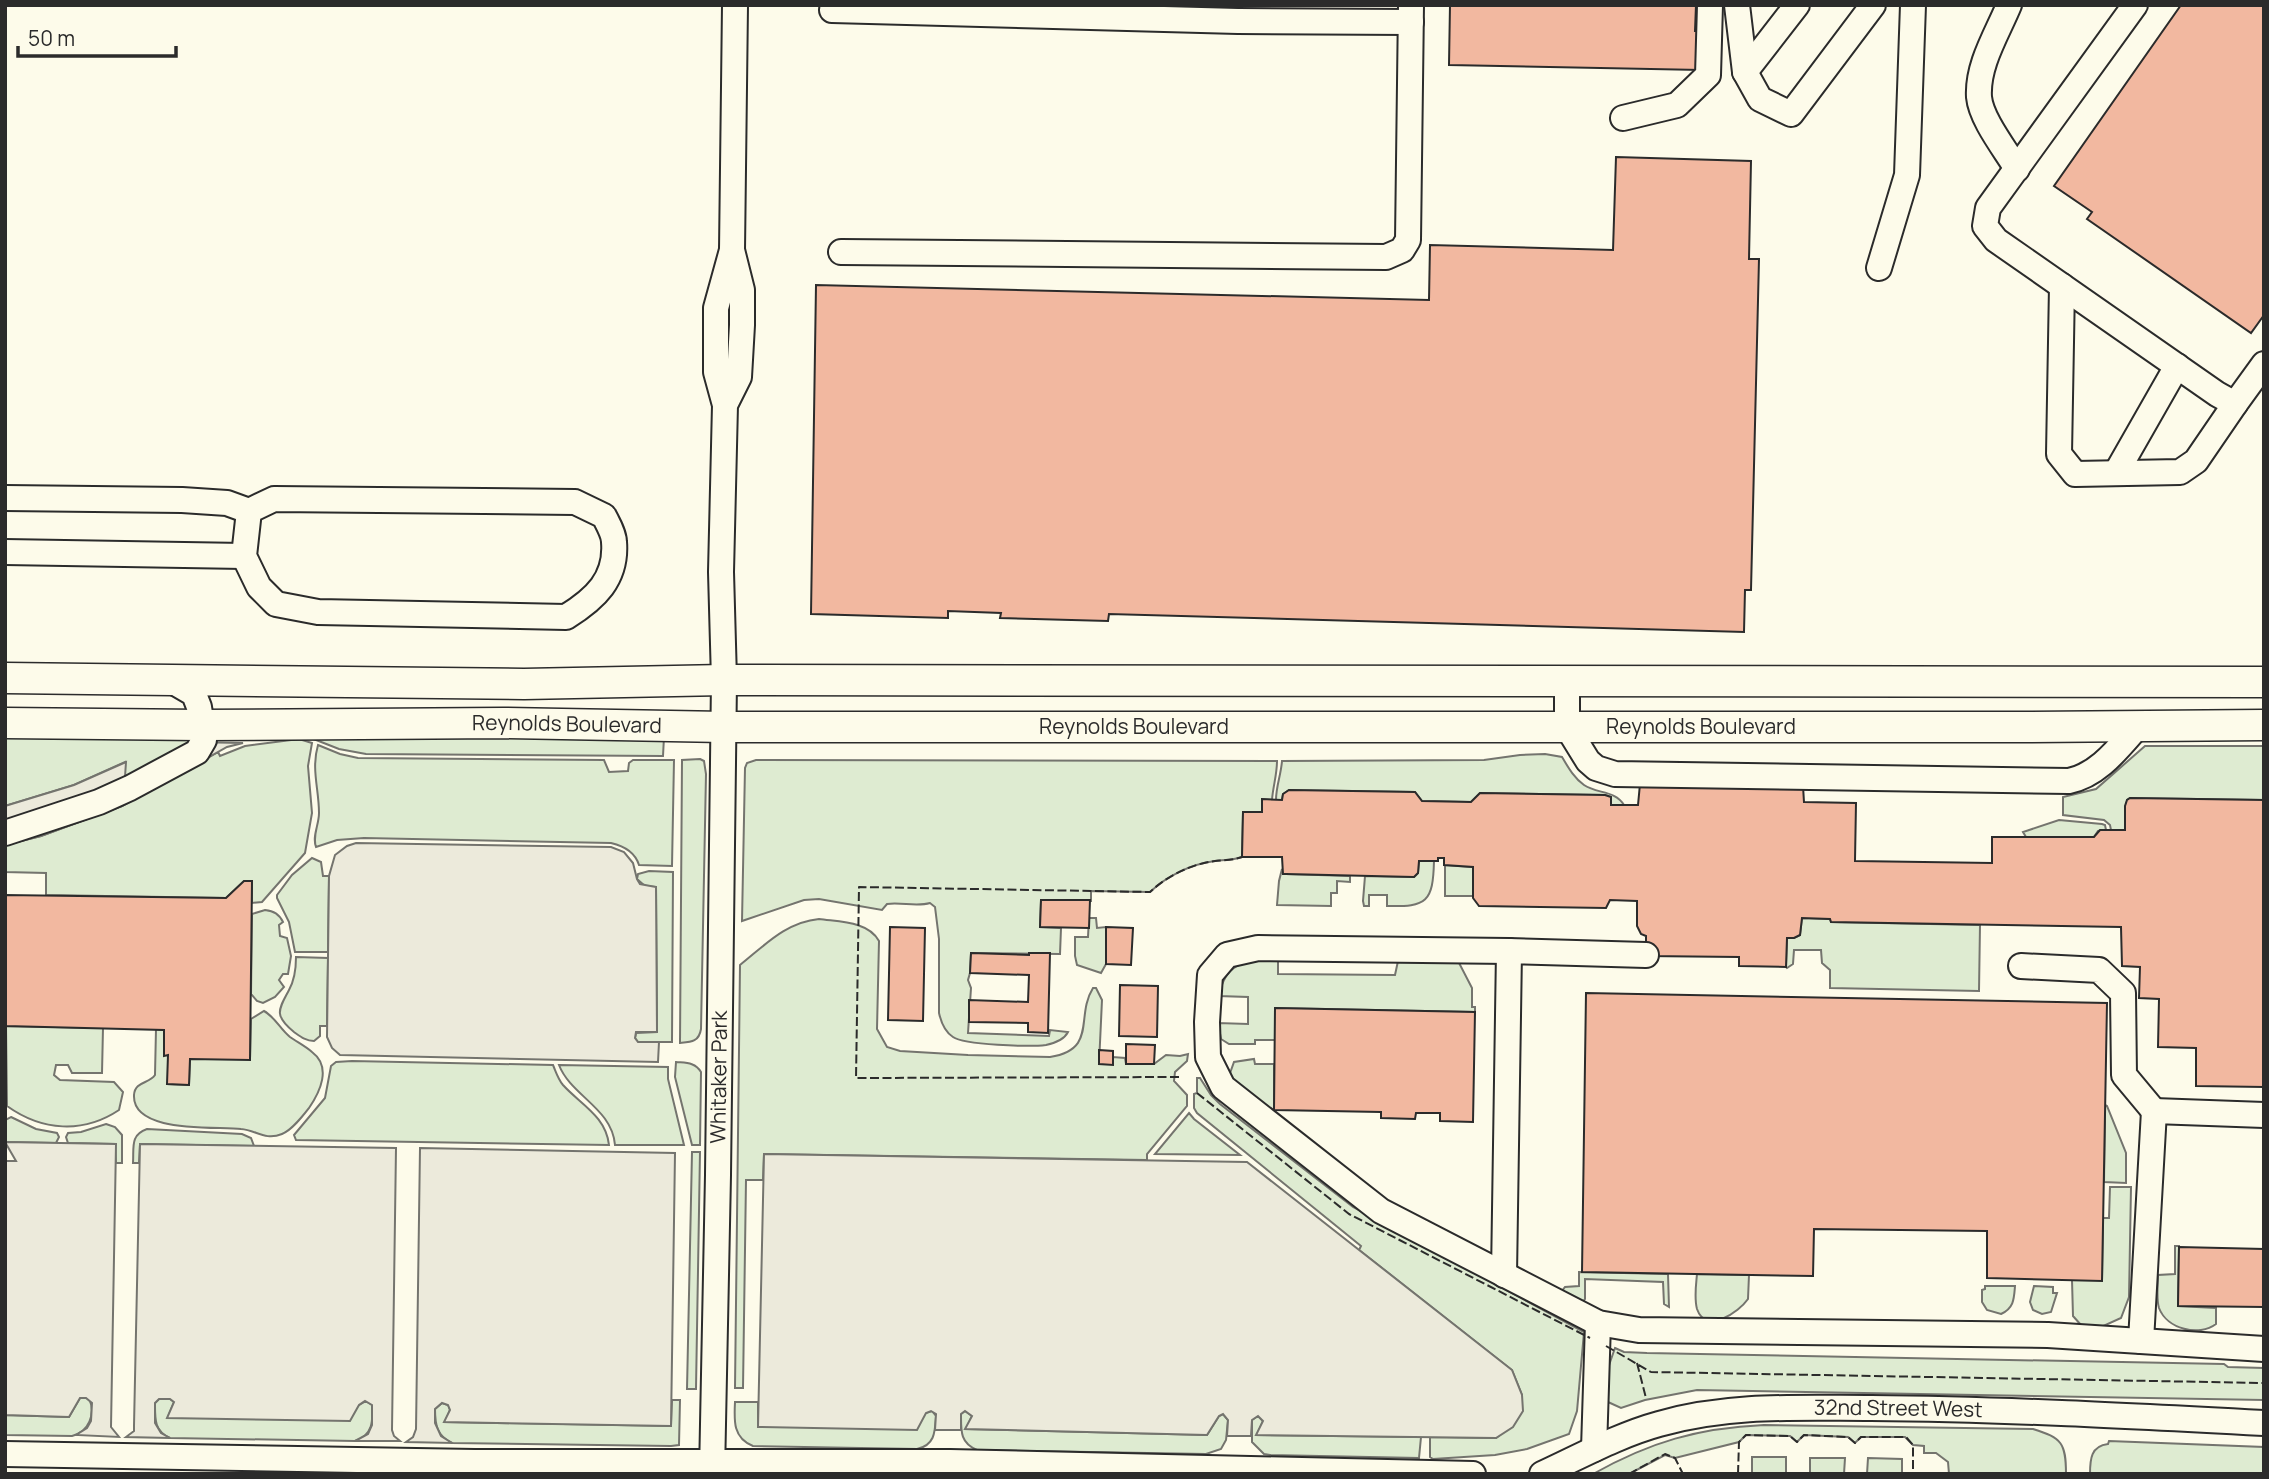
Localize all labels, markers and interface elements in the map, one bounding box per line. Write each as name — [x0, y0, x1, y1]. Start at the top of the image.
scale bar — [18, 14, 175, 58]
text: 50 m — [28, 24, 75, 52]
street label: Reynolds Boulevard — [472, 708, 662, 739]
street label: Reynolds Boulevard — [1039, 712, 1229, 740]
street label: Reynolds Boulevard — [1606, 712, 1796, 740]
street label: Whitaker Park — [703, 1010, 733, 1144]
street label: 32nd Street West — [1814, 1393, 1983, 1423]

